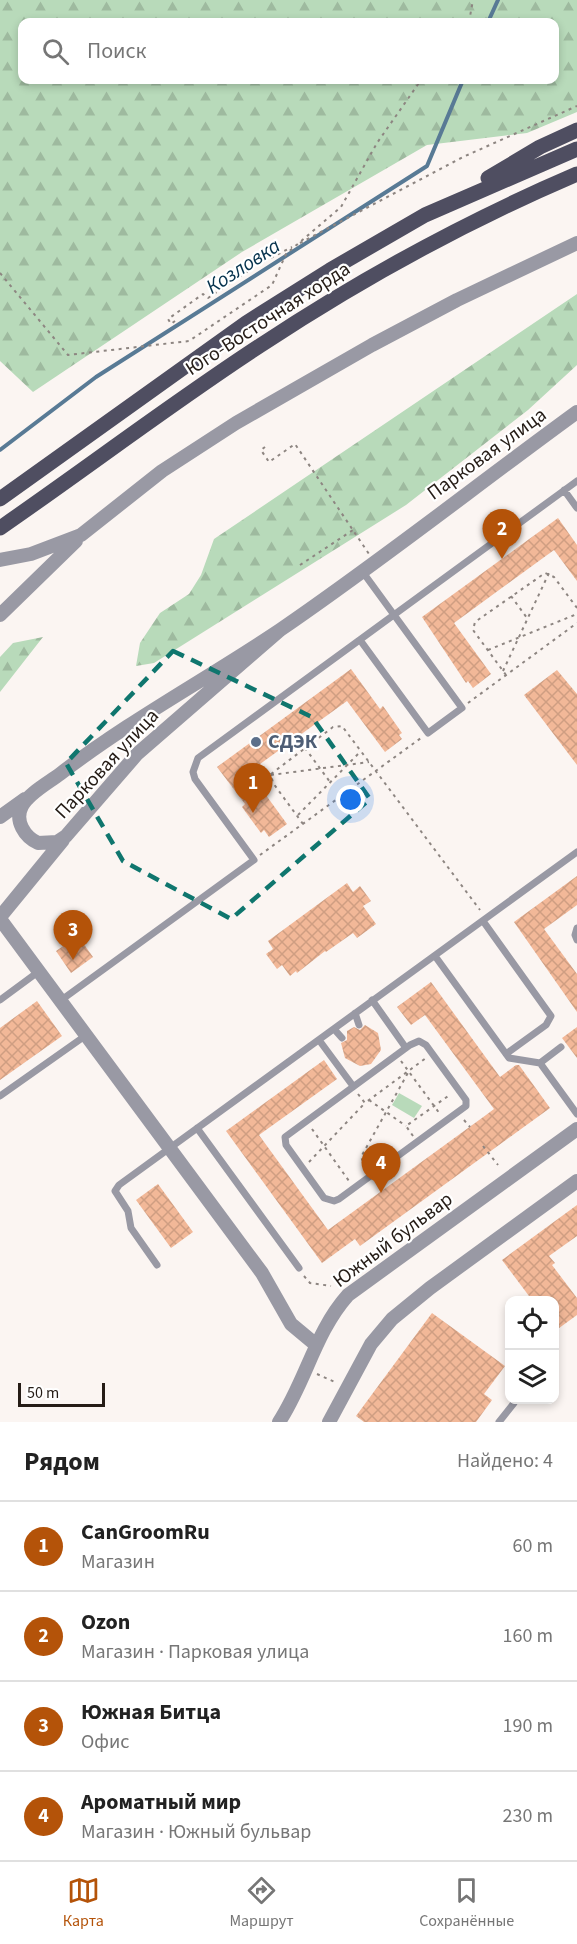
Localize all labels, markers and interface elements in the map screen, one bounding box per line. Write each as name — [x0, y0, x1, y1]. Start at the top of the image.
search box — [18, 18, 559, 84]
icon: search — [39, 35, 72, 68]
text: Поиск — [87, 35, 146, 67]
water label: Козловка — [200, 231, 286, 301]
street label: Юго-Восточная хорда — [180, 255, 356, 383]
street label: Парковая улица — [422, 401, 552, 507]
pin: 2 — [482, 510, 522, 559]
street label: Парковая улица — [49, 703, 165, 825]
place label: СДЭК — [268, 728, 318, 756]
marker: СДЭК — [249, 735, 263, 749]
pin: 1 — [234, 764, 272, 813]
your location — [336, 785, 365, 814]
pin: 3 — [54, 910, 92, 960]
pin: 4 — [362, 1144, 400, 1193]
street label: Южный бульвар — [327, 1186, 459, 1294]
map controls — [505, 1296, 559, 1404]
button: locate — [505, 1296, 559, 1350]
button: layers — [505, 1350, 559, 1404]
scale bar — [18, 1380, 105, 1408]
text: 50 m — [27, 1382, 59, 1404]
text: Рядом — [24, 1443, 100, 1480]
text: Найдено: 4 — [457, 1447, 553, 1475]
text: CanGroomRu — [81, 1516, 210, 1548]
text: 1 — [38, 1532, 49, 1560]
text: 60 m — [513, 1532, 553, 1560]
text: Магазин — [81, 1548, 155, 1576]
text: Ozon — [81, 1606, 130, 1638]
text: 2 — [38, 1622, 49, 1650]
text: 160 m — [503, 1622, 553, 1650]
text: Магазин · Парковая улица — [81, 1638, 309, 1666]
text: Южная Битца — [81, 1696, 221, 1728]
text: 3 — [38, 1712, 49, 1740]
text: 190 m — [503, 1712, 553, 1740]
text: Офис — [81, 1728, 129, 1756]
text: Ароматный мир — [81, 1786, 241, 1818]
text: 4 — [38, 1802, 49, 1830]
text: 230 m — [503, 1802, 553, 1830]
text: Магазин · Южный бульвар — [81, 1818, 311, 1846]
tab: Карта — [63, 1874, 104, 1932]
tab: Маршрут — [229, 1874, 294, 1932]
tab: Сохранённые — [419, 1874, 514, 1932]

